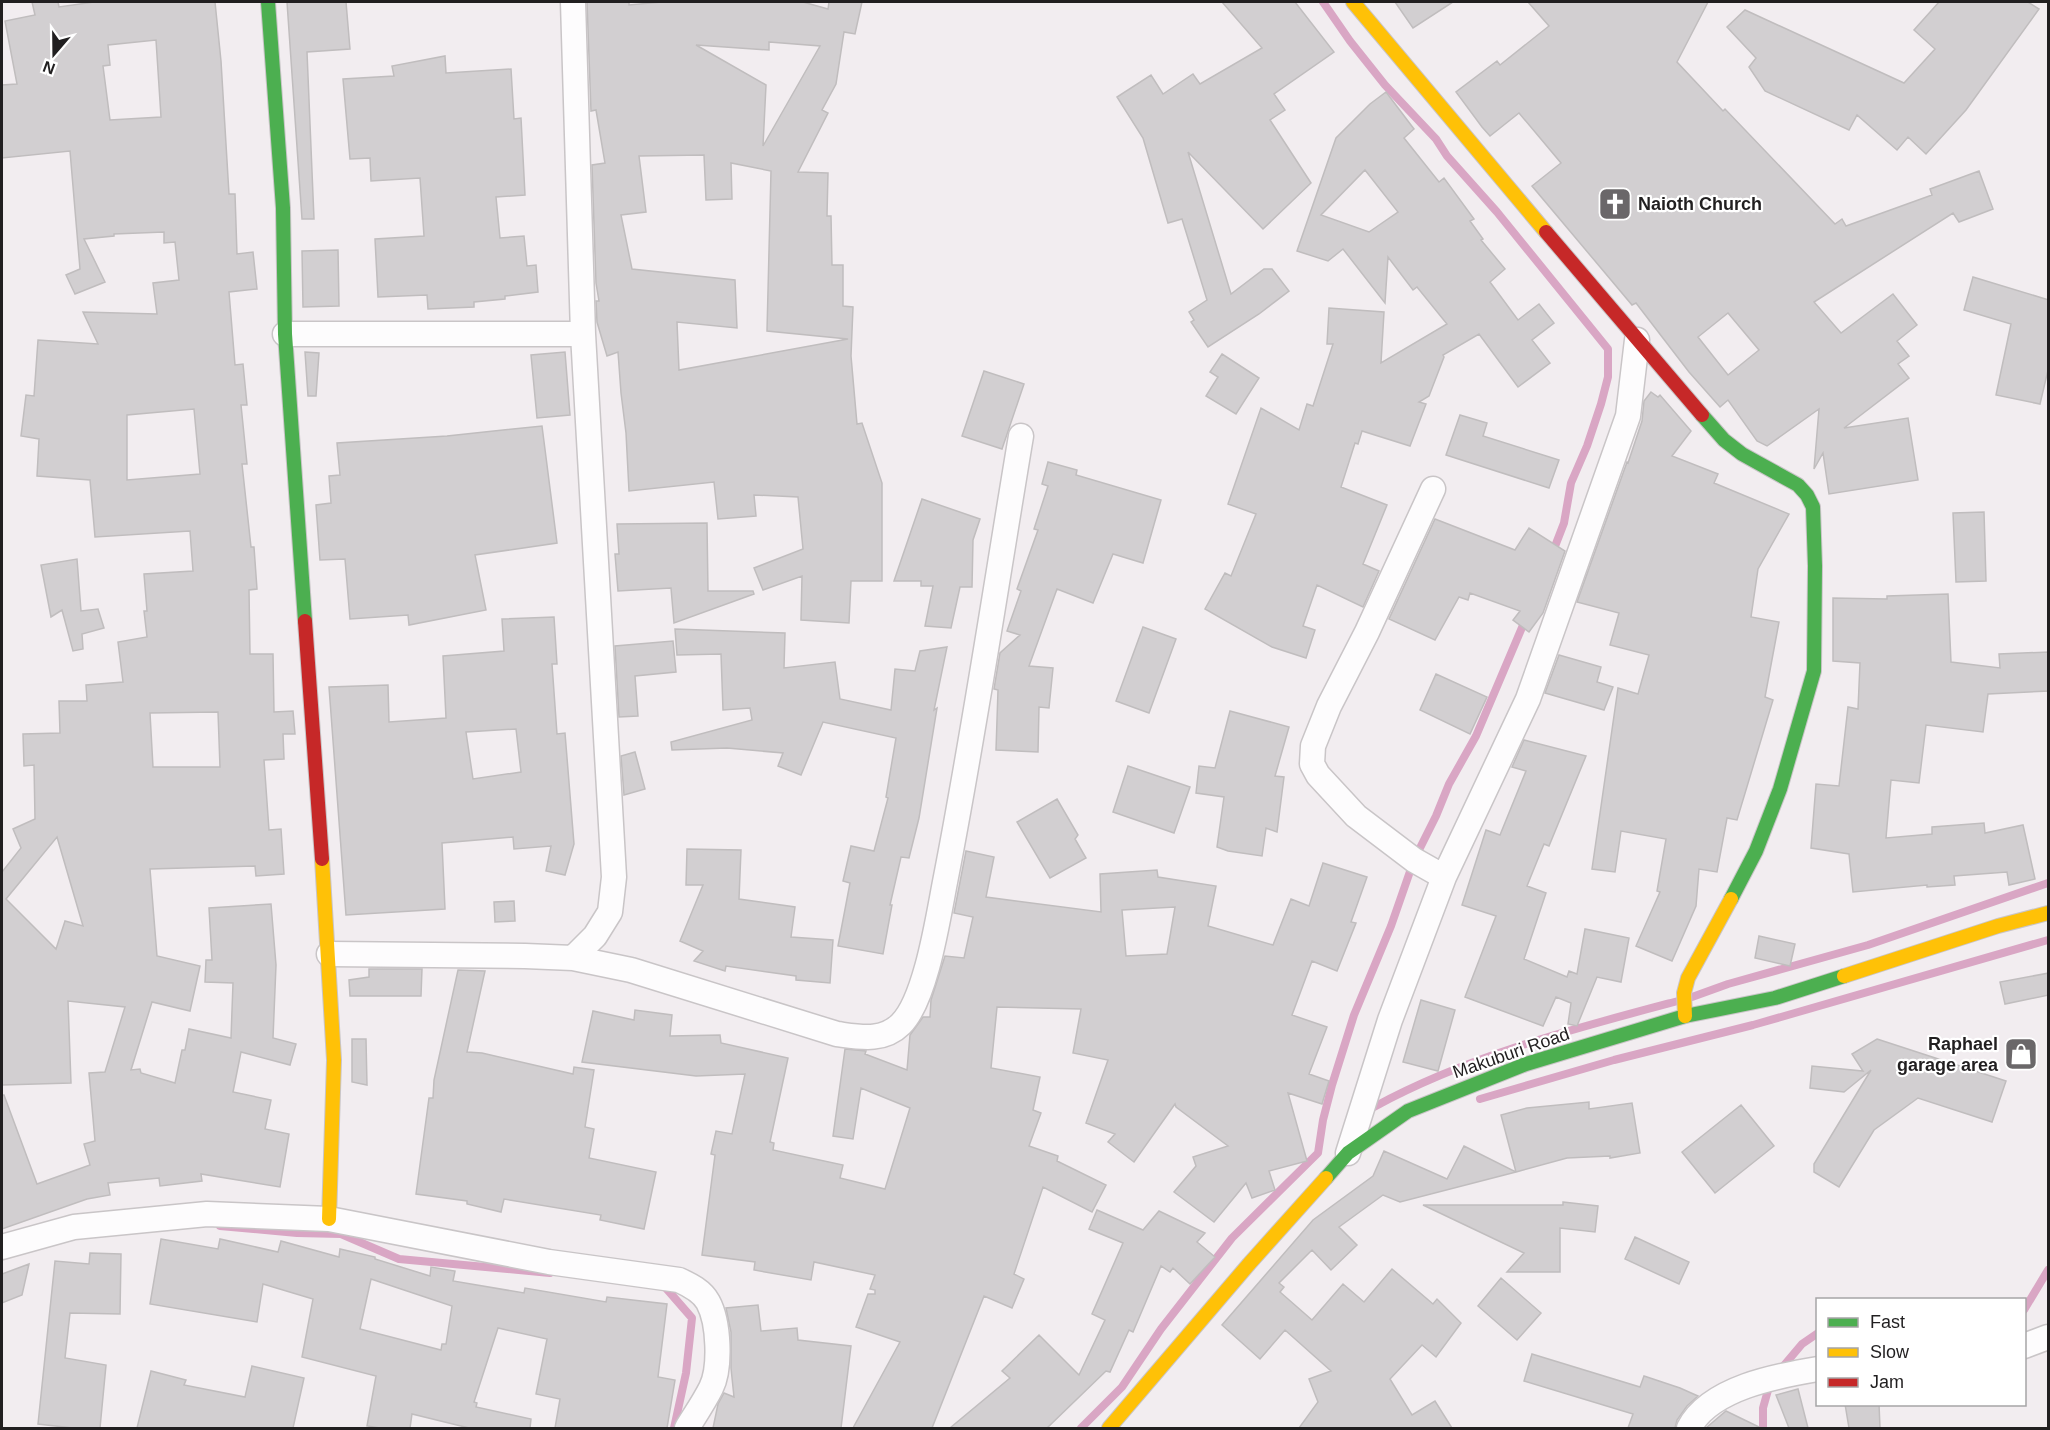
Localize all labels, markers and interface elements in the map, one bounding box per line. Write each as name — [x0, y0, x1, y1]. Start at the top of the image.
north arrow — [24, 24, 84, 84]
text: N — [41, 58, 57, 78]
church icon: Naioth Church — [1597, 186, 1633, 222]
place label: Naioth Church — [1638, 194, 1762, 214]
street label: Makuburi Road — [1450, 1024, 1572, 1082]
place label: Raphael garage area — [1897, 1034, 1999, 1075]
shop icon: Raphael garage area — [2003, 1036, 2039, 1072]
legend — [1816, 1298, 2026, 1406]
text: Fast — [1870, 1312, 1905, 1332]
text: Slow — [1870, 1342, 1910, 1362]
text: Jam — [1870, 1372, 1904, 1392]

